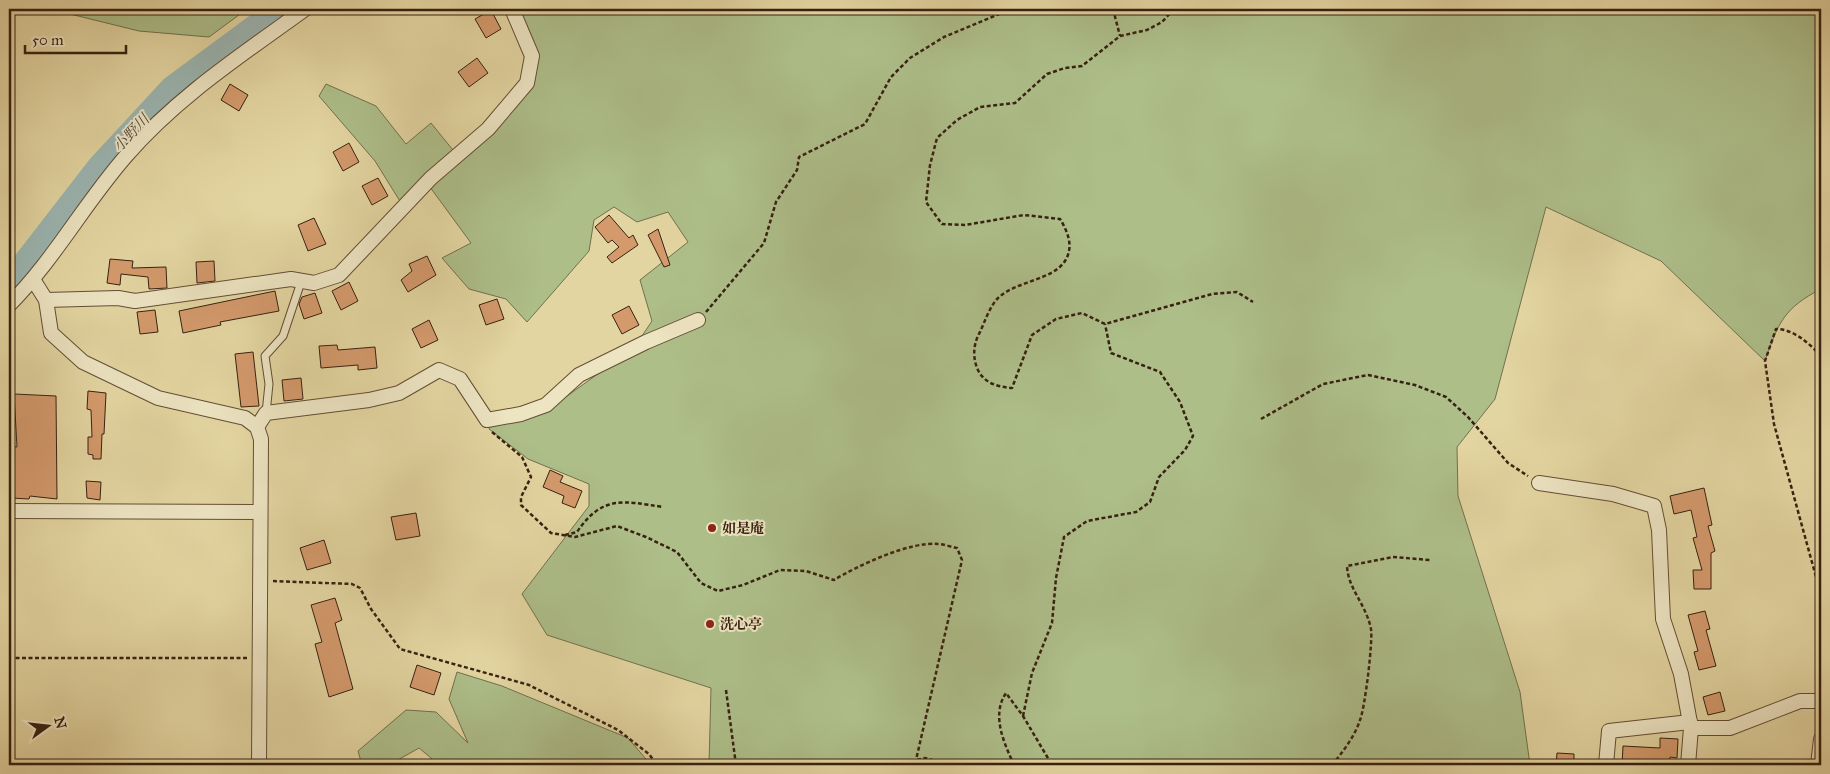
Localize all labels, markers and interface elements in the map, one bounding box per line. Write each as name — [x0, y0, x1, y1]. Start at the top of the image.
scale bar — [25, 22, 126, 54]
text: 50 m — [32, 31, 64, 49]
water label: 小野川 — [109, 109, 154, 156]
place label: 如是庵 — [722, 520, 764, 537]
marker: 如是庵 — [706, 522, 718, 534]
place label: 洗心亭 — [720, 616, 762, 633]
marker: 洗心亭 — [704, 618, 716, 630]
north arrow — [22, 702, 72, 752]
text: N — [50, 715, 70, 731]

